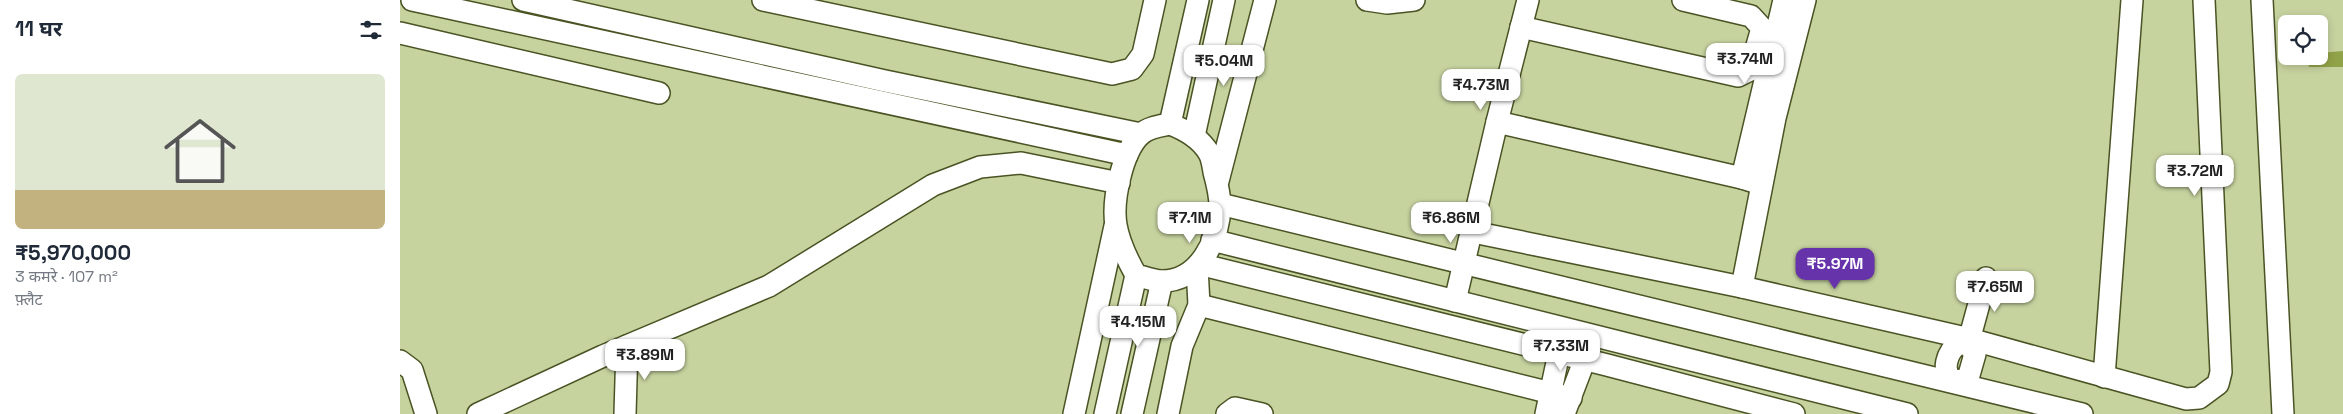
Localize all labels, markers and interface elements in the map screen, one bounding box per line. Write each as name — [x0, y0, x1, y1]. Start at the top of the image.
text: 11 घर — [15, 15, 62, 42]
map controls — [2278, 15, 2328, 65]
button: locate — [2278, 15, 2328, 65]
icon: filters — [357, 16, 385, 44]
pin: ₹3.74M — [1704, 42, 1786, 85]
pin: ₹5.04M — [1183, 44, 1265, 87]
text: ₹3.74M — [1717, 48, 1773, 69]
text: ₹5.04M — [1195, 50, 1253, 71]
pin: ₹4.73M — [1440, 68, 1522, 111]
text: ₹4.73M — [1452, 74, 1510, 95]
icon: home — [155, 106, 245, 196]
pin: ₹3.72M — [2154, 154, 2236, 197]
text: ₹3.72M — [2167, 160, 2223, 181]
pin: ₹7.1M — [1155, 202, 1225, 244]
pin: ₹6.86M — [1410, 202, 1492, 244]
text: ₹7.1M — [1168, 207, 1212, 228]
text: ₹6.86M — [1422, 207, 1480, 228]
text: ₹5,970,000 — [15, 239, 131, 266]
pin: ₹5.97M — [1794, 248, 1876, 290]
text: ₹5.97M — [1807, 253, 1863, 274]
text: 3 कमरे · 107 m² — [15, 266, 118, 287]
pin: ₹7.65M — [1954, 270, 2036, 313]
text: ₹7.65M — [1967, 276, 2023, 297]
text: फ़्लैट — [15, 289, 43, 310]
pin: ₹4.15M — [1097, 306, 1179, 348]
text: ₹4.15M — [1110, 311, 1166, 332]
pin: ₹7.33M — [1520, 330, 1602, 372]
text: ₹7.33M — [1533, 335, 1589, 356]
pin: ₹3.89M — [604, 338, 686, 381]
text: ₹3.89M — [616, 344, 674, 365]

